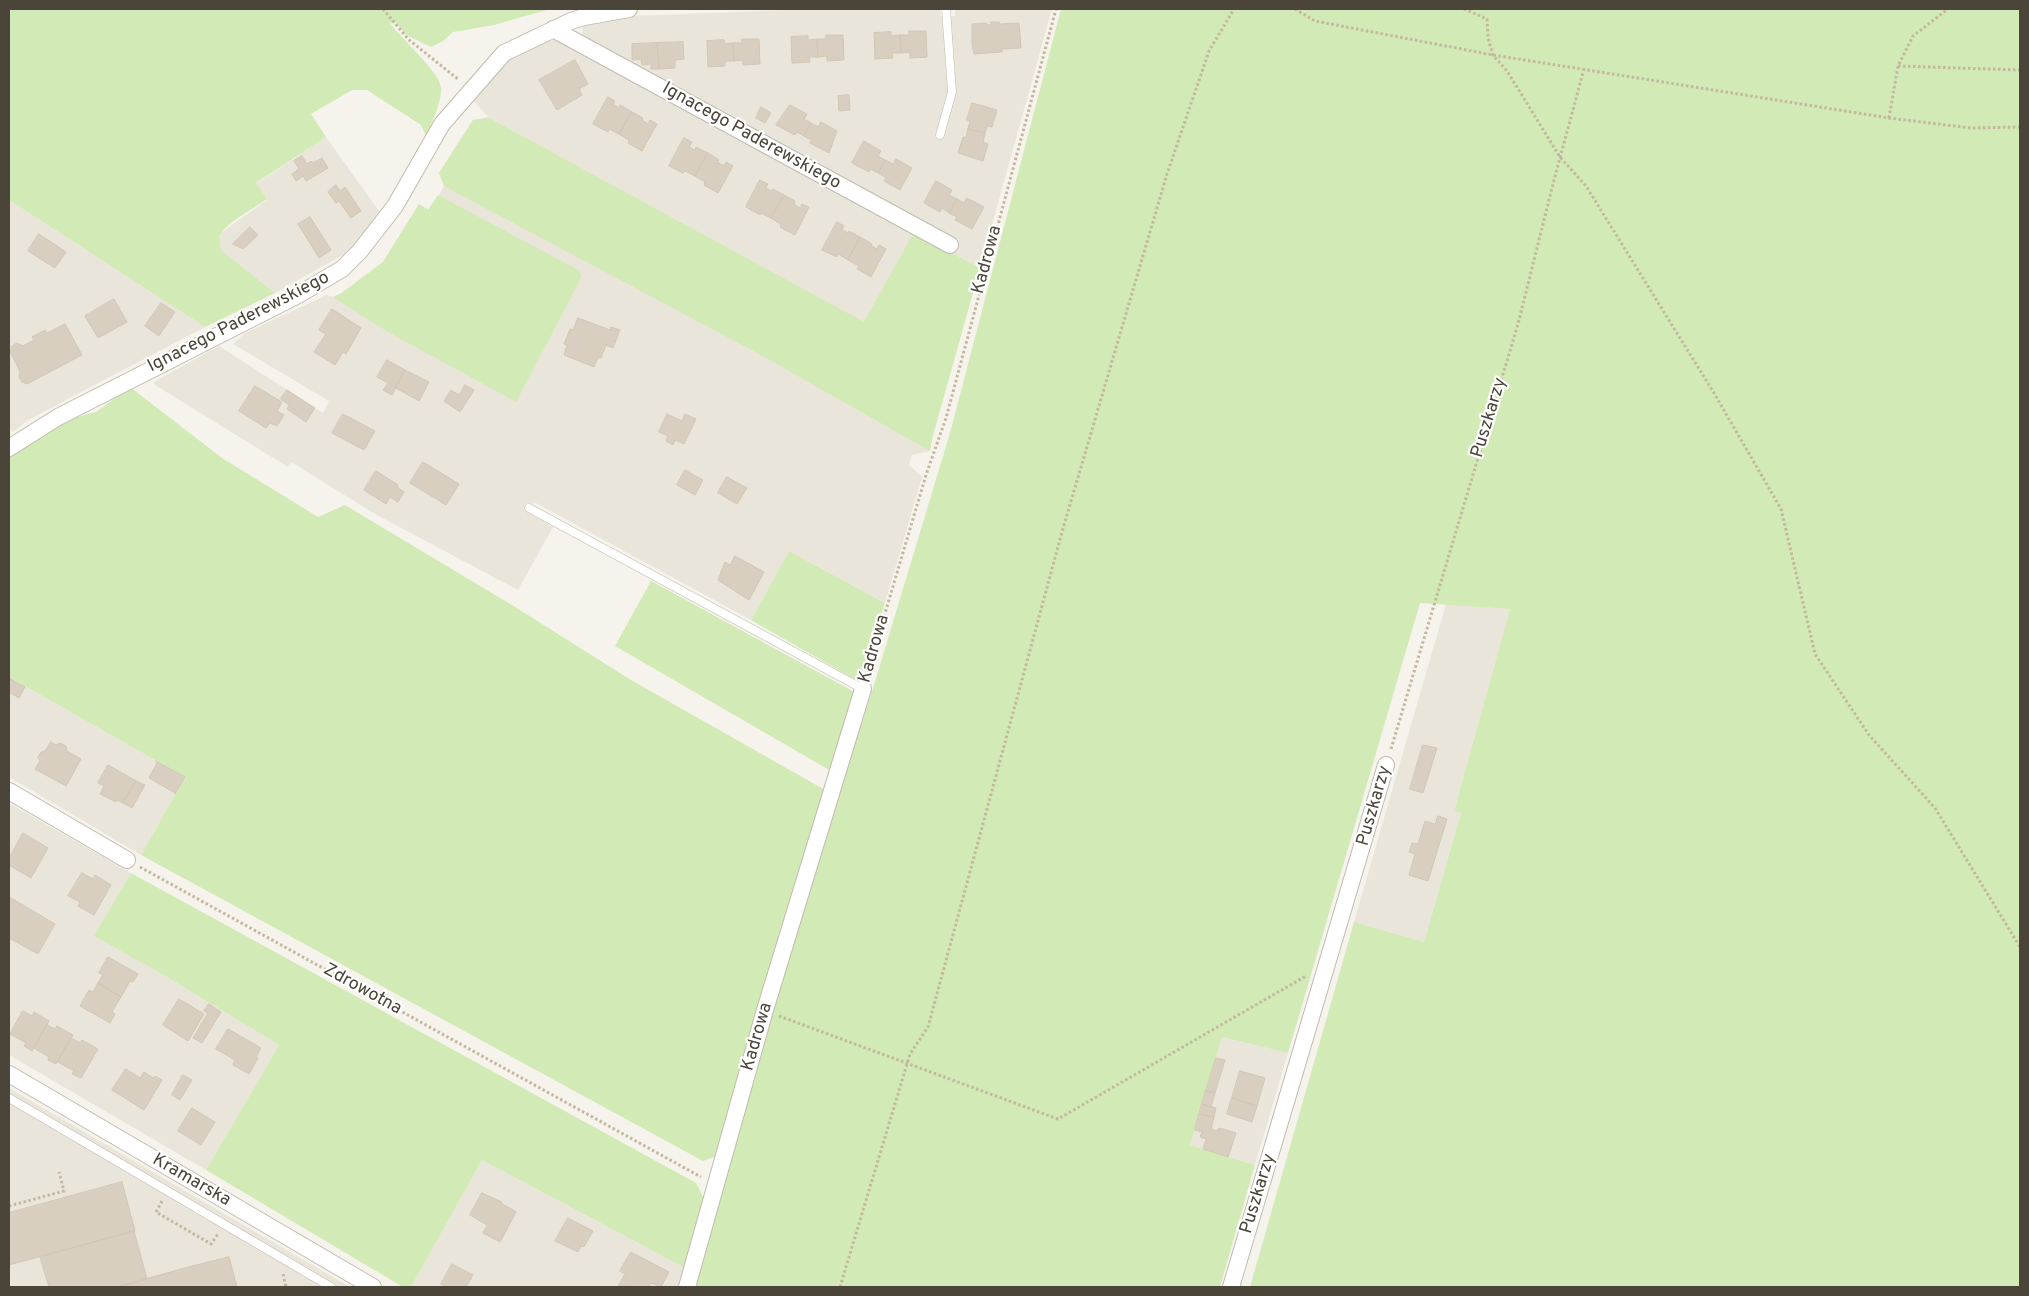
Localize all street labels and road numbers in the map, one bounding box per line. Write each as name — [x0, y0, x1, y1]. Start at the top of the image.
street label: Ignacego Paderewskiego — [658, 79, 844, 195]
street label: Kadrowa — [969, 223, 1007, 297]
street label: Ignacego Paderewskiego — [145, 268, 333, 378]
street label: Puszkarzy — [1468, 375, 1512, 461]
street label: Kadrowa — [855, 612, 895, 686]
street label: Puszkarzy — [1353, 763, 1397, 849]
street label: Zdrowotna — [319, 960, 405, 1020]
street label: Kadrowa — [738, 1000, 778, 1074]
street label: Kramarska — [148, 1150, 234, 1212]
street label: Puszkarzy — [1237, 1151, 1281, 1237]

